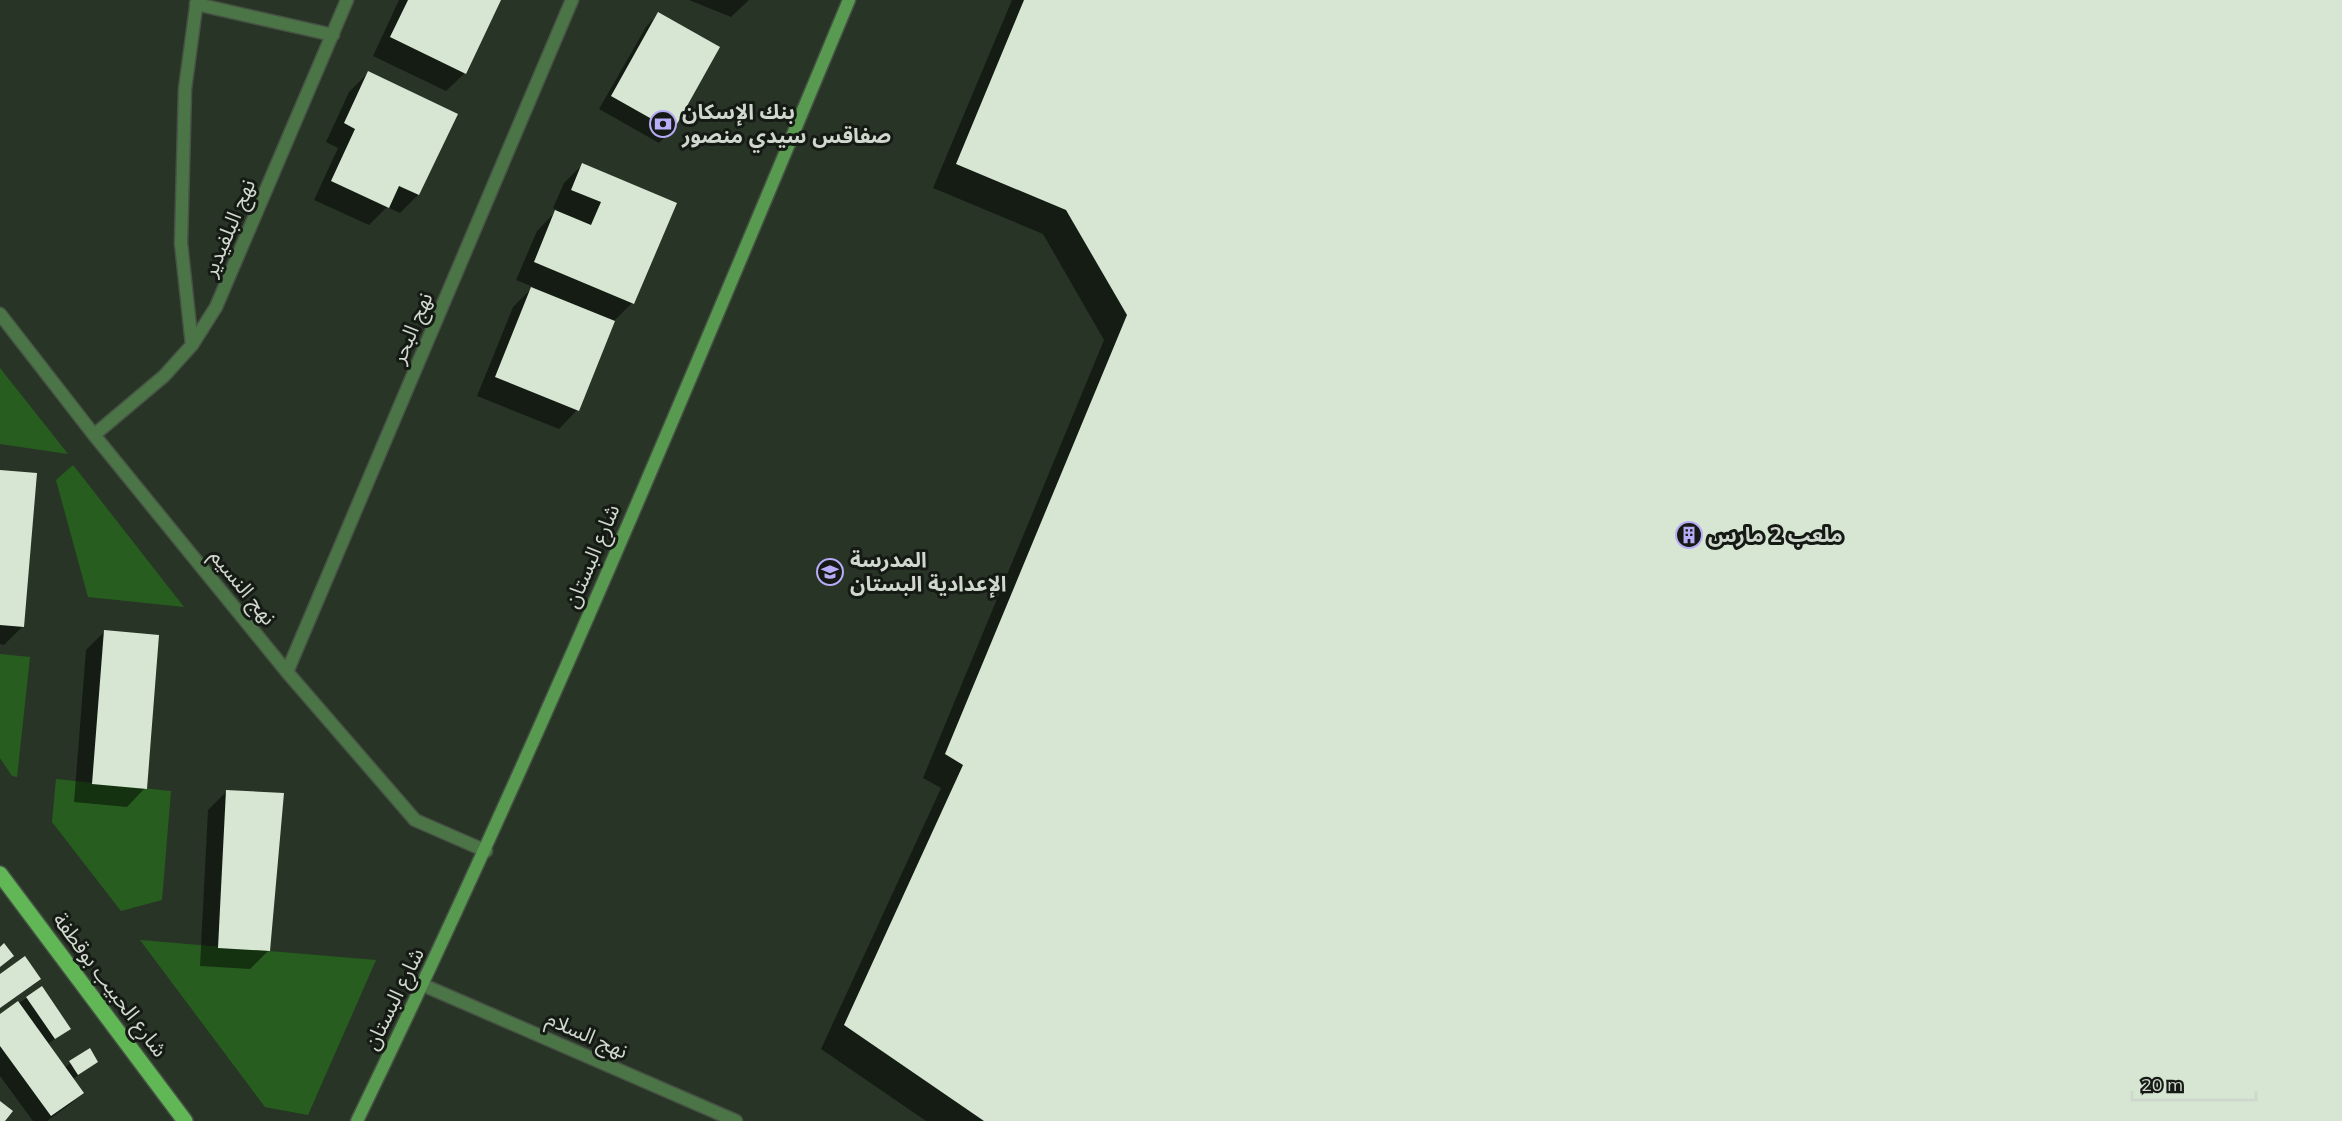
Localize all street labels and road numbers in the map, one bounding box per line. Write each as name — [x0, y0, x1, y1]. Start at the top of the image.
street label: نهج البلفيدير — [196, 175, 263, 282]
street label: نهج البحر — [384, 288, 440, 369]
street label: شارع البستان — [558, 500, 627, 613]
street label: نهج النسيم — [203, 543, 282, 632]
street label: شارع الحبيب بوقطفة — [46, 907, 174, 1064]
street label: شارع البستان — [357, 943, 432, 1055]
street label: نهج السلام — [541, 1005, 632, 1067]

